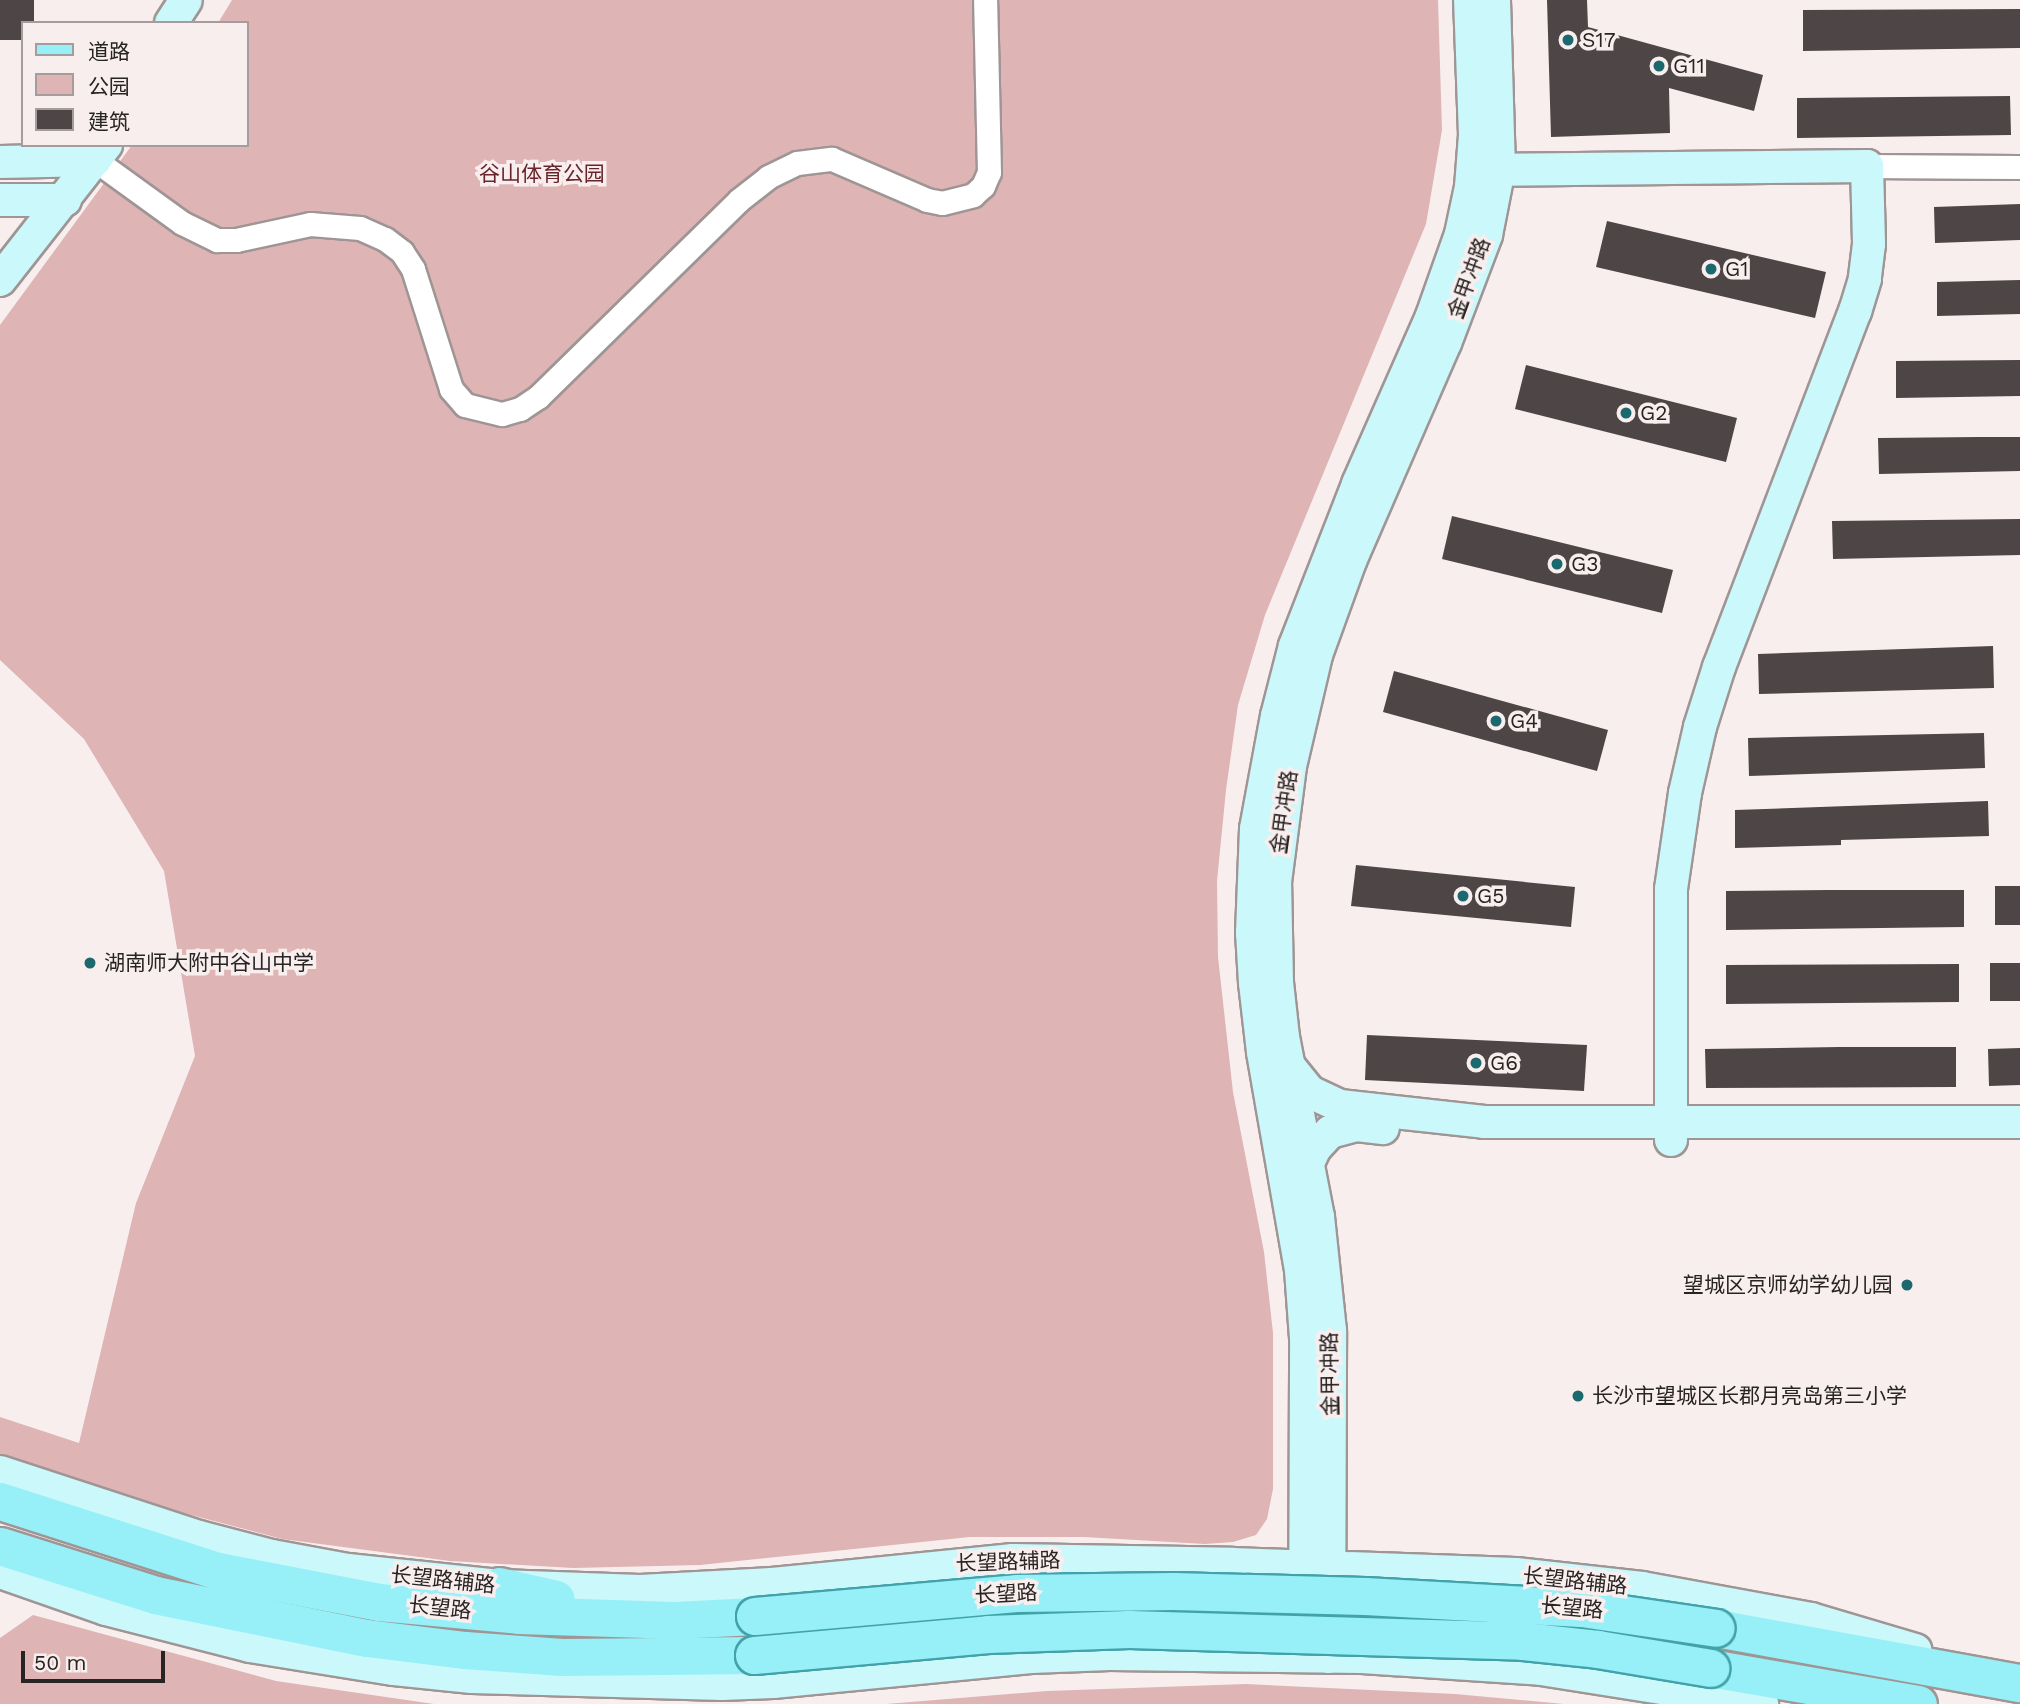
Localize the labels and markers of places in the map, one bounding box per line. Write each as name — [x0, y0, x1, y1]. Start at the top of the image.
place label: S17 — [1582, 27, 1615, 53]
marker: S17 — [1560, 32, 1576, 48]
place label: G11 — [1673, 53, 1705, 79]
marker: G11 — [1651, 58, 1667, 74]
place label: G1 — [1725, 256, 1748, 282]
marker: G1 — [1703, 261, 1719, 277]
place label: G2 — [1640, 400, 1667, 426]
marker: G2 — [1618, 405, 1634, 421]
place label: G3 — [1571, 551, 1598, 577]
marker: G3 — [1549, 556, 1565, 572]
place label: G4 — [1510, 708, 1538, 734]
marker: G4 — [1488, 713, 1504, 729]
place label: G5 — [1477, 883, 1504, 909]
marker: G5 — [1455, 888, 1471, 904]
place label: 湖南师大附中谷山中学 — [104, 950, 314, 976]
marker: 湖南师大附中谷山中学 — [82, 955, 98, 971]
place label: G6 — [1490, 1050, 1518, 1076]
marker: G6 — [1468, 1055, 1484, 1071]
place label: 望城区京师幼学幼儿园 — [1683, 1272, 1893, 1298]
marker: 望城区京师幼学幼儿园 — [1899, 1277, 1915, 1293]
place label: 长沙市望城区长郡月亮岛第三小学 — [1592, 1383, 1907, 1409]
marker: 长沙市望城区长郡月亮岛第三小学 — [1570, 1388, 1586, 1404]

